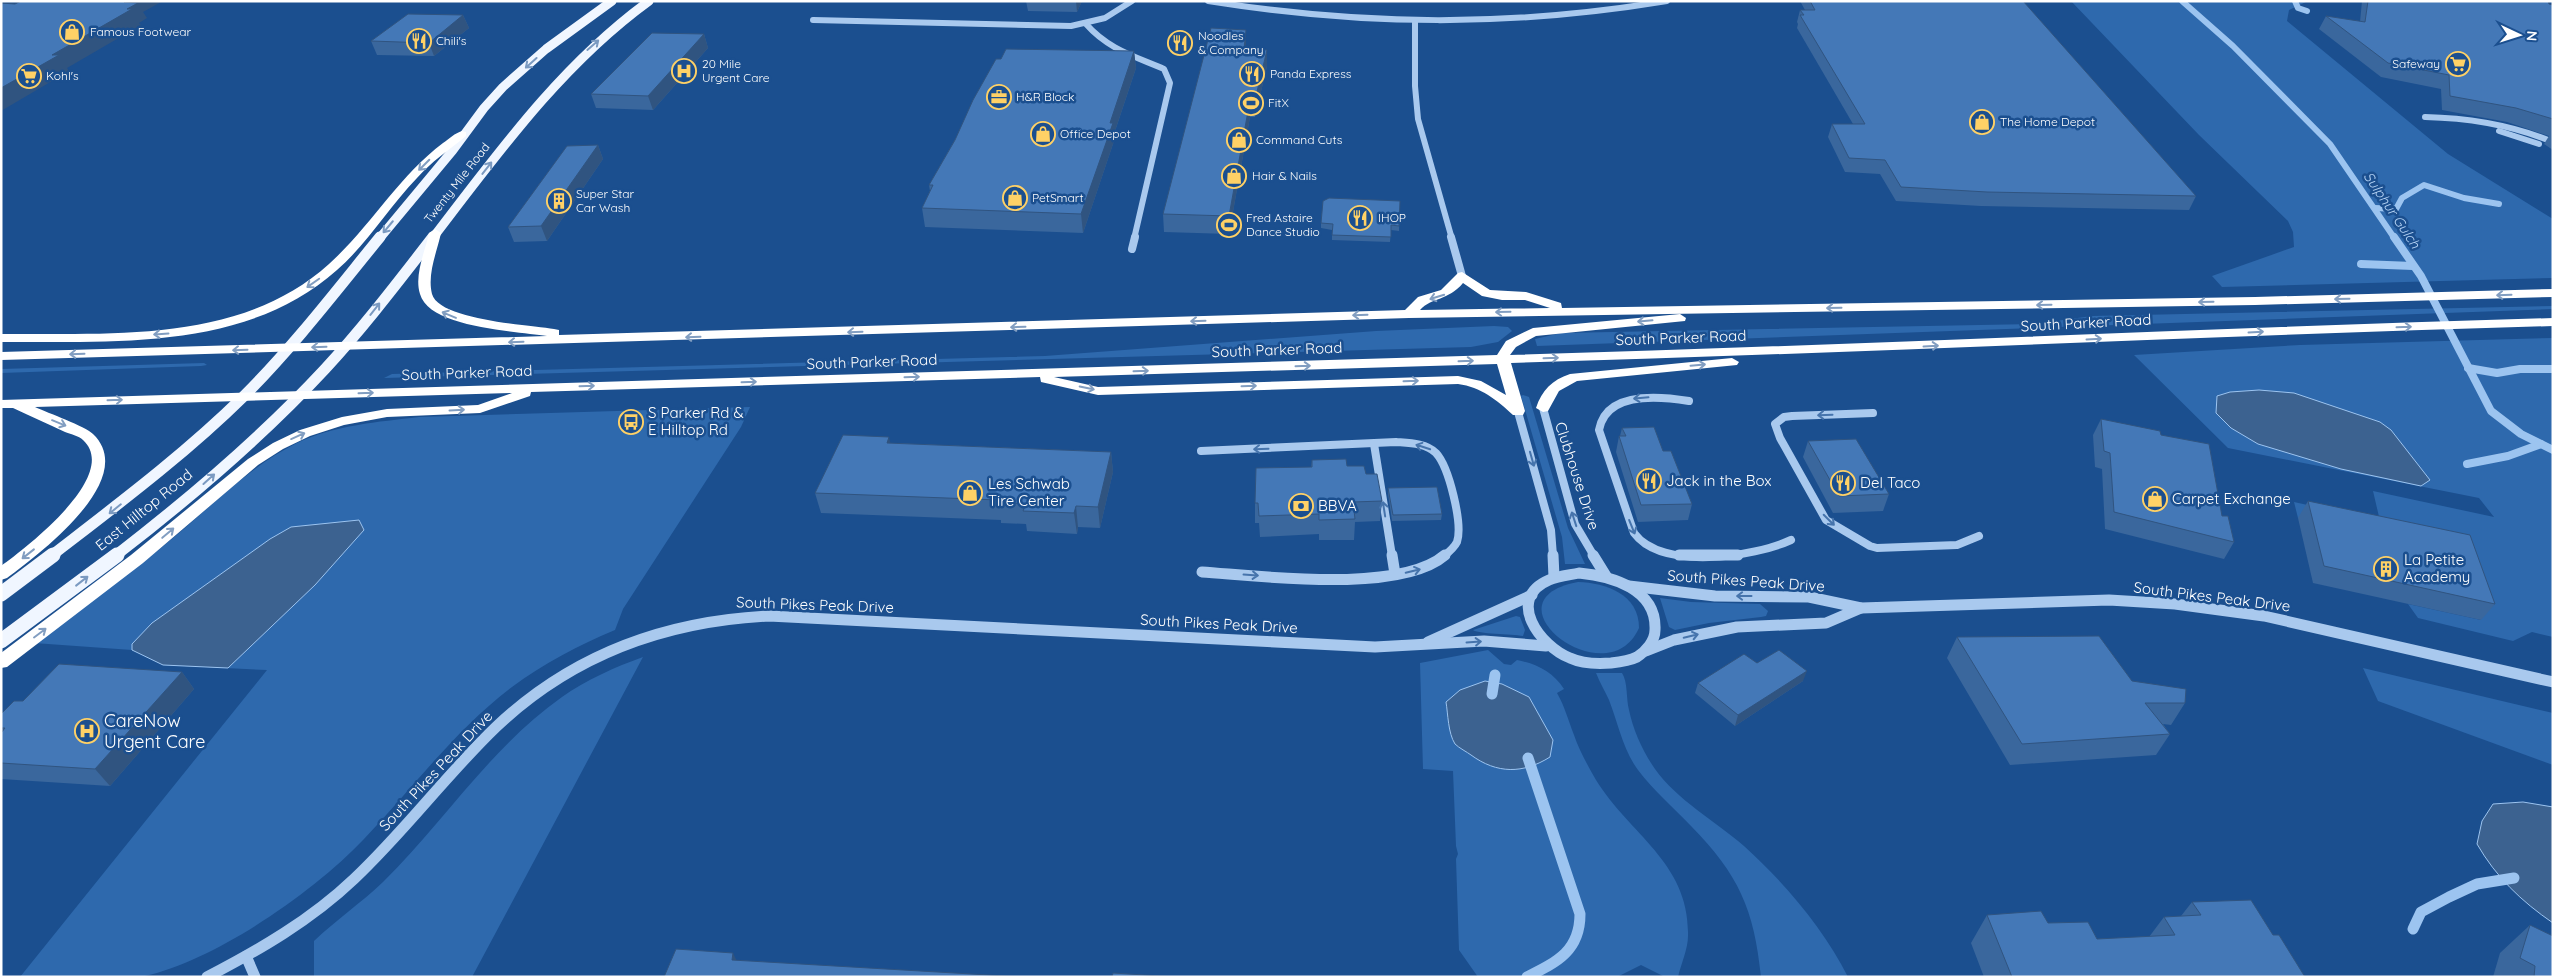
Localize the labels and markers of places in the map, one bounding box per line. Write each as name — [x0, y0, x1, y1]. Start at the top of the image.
shop icon: Famous Footwear — [59, 19, 85, 45]
place label: Famous Footwear — [90, 24, 192, 39]
restaurant icon: Chili's — [406, 28, 432, 54]
place label: Noodles & Company — [1198, 28, 1264, 57]
restaurant icon: Noodles & Company — [1167, 30, 1193, 56]
place label: Chili's — [436, 33, 467, 48]
supermarket icon: Safeway — [2445, 51, 2471, 77]
place label: 20 Mile Urgent Care — [702, 56, 770, 85]
place label: Safeway — [2392, 56, 2440, 71]
hospital icon: 20 Mile Urgent Care — [671, 58, 697, 84]
restaurant icon: Panda Express — [1239, 61, 1265, 87]
supermarket icon: Kohl's — [16, 63, 42, 89]
place label: Panda Express — [1270, 66, 1352, 81]
place label: Kohl's — [46, 68, 79, 83]
office icon: H&R Block — [986, 84, 1012, 110]
place label: H&R Block — [1016, 89, 1074, 104]
sports icon: FitX — [1238, 90, 1264, 116]
place label: FitX — [1268, 95, 1289, 110]
shop icon: The Home Depot — [1969, 109, 1995, 135]
place label: The Home Depot — [2000, 114, 2095, 129]
shop icon: Office Depot — [1030, 121, 1056, 147]
place label: Office Depot — [1060, 126, 1131, 141]
shop icon: Command Cuts — [1226, 127, 1252, 153]
place label: Command Cuts — [1256, 132, 1343, 147]
shop icon: Hair & Nails — [1221, 163, 1247, 189]
place label: Hair & Nails — [1252, 168, 1317, 183]
shop icon: PetSmart — [1002, 185, 1028, 211]
place label: Super Star Car Wash — [576, 186, 635, 215]
building icon: Super Star Car Wash — [546, 188, 572, 214]
place label: PetSmart — [1032, 190, 1084, 205]
restaurant icon: IHOP — [1347, 205, 1373, 231]
place label: Fred Astaire Dance Studio — [1246, 210, 1320, 239]
place label: IHOP — [1378, 210, 1406, 225]
sports icon: Fred Astaire Dance Studio — [1216, 212, 1242, 238]
place label: S Parker Rd & E Hilltop Rd — [648, 403, 744, 439]
bus stop icon: S Parker Rd & E Hilltop Rd — [618, 409, 644, 435]
restaurant icon: Jack in the Box — [1636, 468, 1662, 494]
restaurant icon: Del Taco — [1830, 470, 1856, 496]
place label: Jack in the Box — [1666, 471, 1772, 490]
place label: Del Taco — [1860, 473, 1920, 492]
place label: Les Schwab Tire Center — [988, 474, 1070, 510]
shop icon: Les Schwab Tire Center — [957, 480, 983, 506]
shop icon: Carpet Exchange — [2142, 486, 2168, 512]
place label: Carpet Exchange — [2172, 489, 2291, 508]
bank icon: BBVA — [1288, 493, 1314, 519]
place label: BBVA — [1318, 496, 1357, 515]
place label: La Petite Academy — [2404, 550, 2470, 586]
building icon: La Petite Academy — [2373, 556, 2399, 582]
place label: CareNow Urgent Care — [104, 709, 205, 753]
hospital icon: CareNow Urgent Care — [74, 718, 100, 744]

